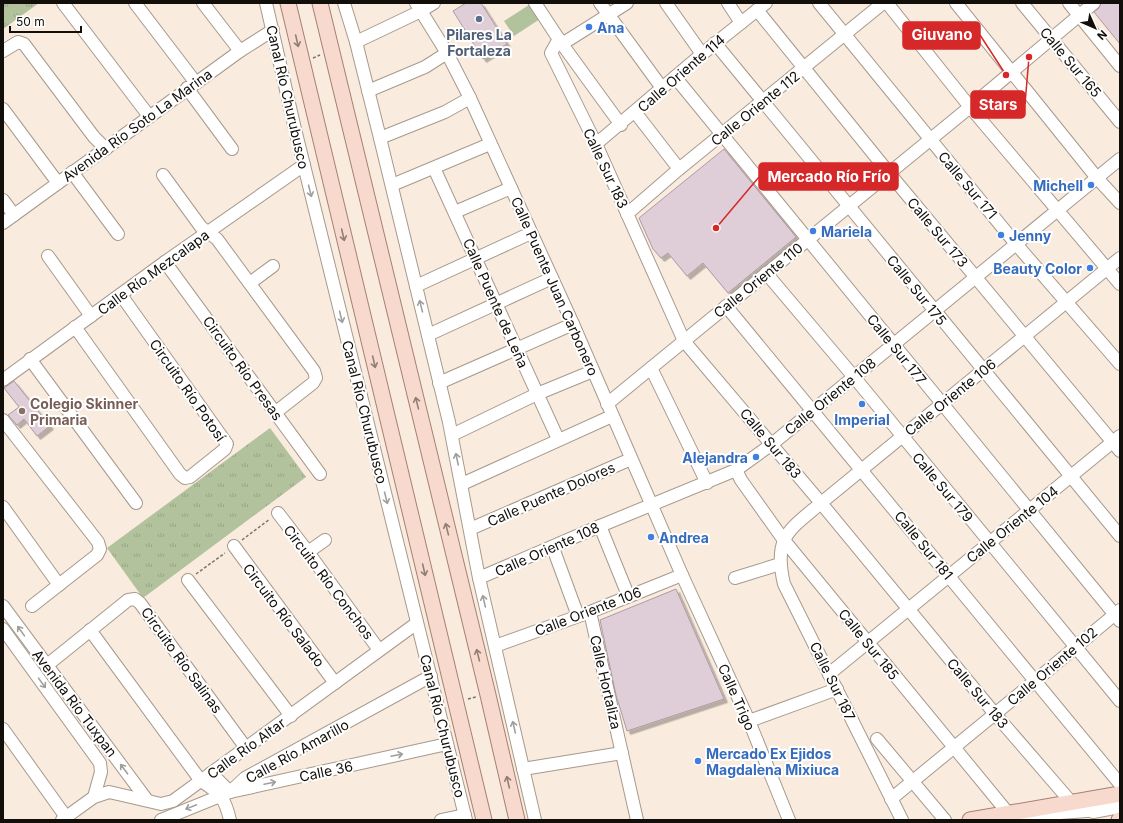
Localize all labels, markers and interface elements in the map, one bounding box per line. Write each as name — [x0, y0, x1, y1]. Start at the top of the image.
scale bar — [10, 8, 81, 34]
north arrow — [1075, 8, 1115, 48]
text: 50 m — [16, 14, 45, 29]
marker: Pilares La Fortaleza — [474, 14, 484, 24]
place label: Ana — [597, 19, 624, 36]
marker: Ana — [584, 22, 594, 32]
callout: Giuvano — [903, 22, 980, 49]
street label: Canal Río Churubusco — [263, 23, 313, 171]
street label: Calle Sur 165 — [1037, 23, 1105, 101]
text: Giuvano — [912, 25, 972, 44]
place label: Pilares La Fortaleza — [446, 26, 512, 59]
text: N — [1094, 27, 1110, 43]
street label: Calle Oriente 114 — [634, 31, 728, 115]
one-way arrow — [293, 34, 301, 47]
street label: Avenida Río Soto La Marina — [59, 65, 215, 185]
street label: Calle Oriente 112 — [707, 67, 803, 149]
callout: Stars — [971, 91, 1025, 118]
text: Stars — [979, 95, 1017, 114]
street label: Calle Sur 183 — [580, 125, 632, 211]
street label: Calle Sur 171 — [935, 148, 1001, 222]
callout: Mercado Río Frío — [759, 163, 898, 190]
text: Mercado Río Frío — [767, 167, 891, 186]
place label: Michell — [1033, 177, 1083, 194]
marker: Michell — [1086, 180, 1096, 190]
one-way arrow — [307, 184, 315, 197]
street label: Calle Puente Juan Carbonero — [508, 194, 602, 378]
street label: Calle Sur 173 — [904, 194, 972, 270]
place label: Mariela — [821, 223, 872, 240]
street label: Calle Río Mezcalapa — [94, 226, 212, 318]
marker: Mariela — [808, 226, 818, 236]
place label: Jenny — [1009, 227, 1052, 244]
one-way arrow — [340, 229, 348, 242]
marker: Jenny — [996, 230, 1006, 240]
street label: Calle Puente de Leña — [460, 236, 532, 370]
street label: Calle Oriente 110 — [710, 239, 806, 321]
street label: Calle Sur 175 — [884, 251, 950, 329]
place label: Beauty Color — [993, 260, 1082, 277]
marker: Beauty Color — [1085, 263, 1095, 273]
one-way arrow — [416, 300, 424, 313]
one-way arrow — [338, 310, 346, 323]
street label: Calle Sur 177 — [864, 311, 930, 388]
street label: Circuito Río Presas — [199, 313, 287, 423]
street label: Circuito Río Potosí — [146, 336, 230, 445]
street label: Canal Río Churubusco — [339, 339, 391, 485]
street label: Calle Oriente 108 — [781, 354, 879, 438]
one-way arrow — [370, 355, 378, 368]
street label: Calle Oriente 106 — [901, 355, 999, 439]
place label: Colegio Skinner Primaria — [30, 395, 138, 428]
one-way arrow — [412, 397, 420, 410]
marker: Imperial — [857, 399, 867, 409]
street label: Calle Sur 183 — [737, 404, 805, 482]
marker: Colegio Skinner Primaria — [17, 406, 27, 416]
place label: Imperial — [834, 411, 890, 428]
place label: Alejandra — [682, 449, 748, 466]
street label: Calle Sur 179 — [909, 449, 977, 525]
marker: Alejandra — [751, 452, 761, 462]
one-way arrow — [452, 453, 460, 466]
street label: Calle Puente Dolores — [484, 458, 618, 530]
street label: Calle Oriente 104 — [963, 482, 1061, 566]
one-way arrow — [383, 491, 390, 504]
street label: Calle Sur 181 — [891, 507, 957, 583]
street label: Calle Oriente 108 — [492, 518, 602, 580]
street label: Circuito Río Conchos — [280, 521, 378, 643]
one-way arrow — [443, 523, 451, 536]
place label: Andrea — [659, 529, 709, 546]
marker: Andrea — [646, 532, 656, 542]
street label: Circuito Río Salado — [240, 560, 328, 670]
one-way arrow — [420, 563, 428, 576]
street label: Calle Oriente 106 — [532, 583, 644, 639]
one-way arrow — [480, 595, 488, 608]
street label: Circuito Río Salinas — [138, 604, 226, 716]
street label: Calle Sur 185 — [835, 605, 903, 683]
street label: Calle Oriente 102 — [1003, 623, 1101, 709]
one-way arrow — [17, 625, 25, 636]
street label: Calle Hortaliza — [587, 633, 625, 731]
street label: Calle Sur 187 — [807, 639, 859, 723]
street label: Avenida Río Tuxpan — [29, 646, 121, 760]
one-way arrow — [474, 649, 482, 662]
street label: Canal Río Churubusco — [417, 653, 469, 799]
street label: Calle Sur 183 — [944, 654, 1012, 732]
street label: Calle Trigo — [715, 661, 759, 733]
one-way arrow — [38, 677, 47, 688]
street label: Calle Río Altar — [203, 714, 289, 782]
street label: Calle Río Amarillo — [242, 716, 352, 786]
one-way arrow — [510, 721, 517, 734]
place label: Mercado Ex Ejidos Magdalena Mixiuca — [706, 745, 839, 778]
one-way arrow — [390, 751, 403, 759]
marker: Mercado Ex Ejidos Magdalena Mixiuca — [693, 756, 703, 766]
street label: Calle 36 — [298, 757, 354, 785]
one-way arrow — [120, 763, 128, 774]
one-way arrow — [503, 776, 511, 789]
one-way arrow — [263, 779, 276, 787]
one-way arrow — [185, 803, 197, 811]

